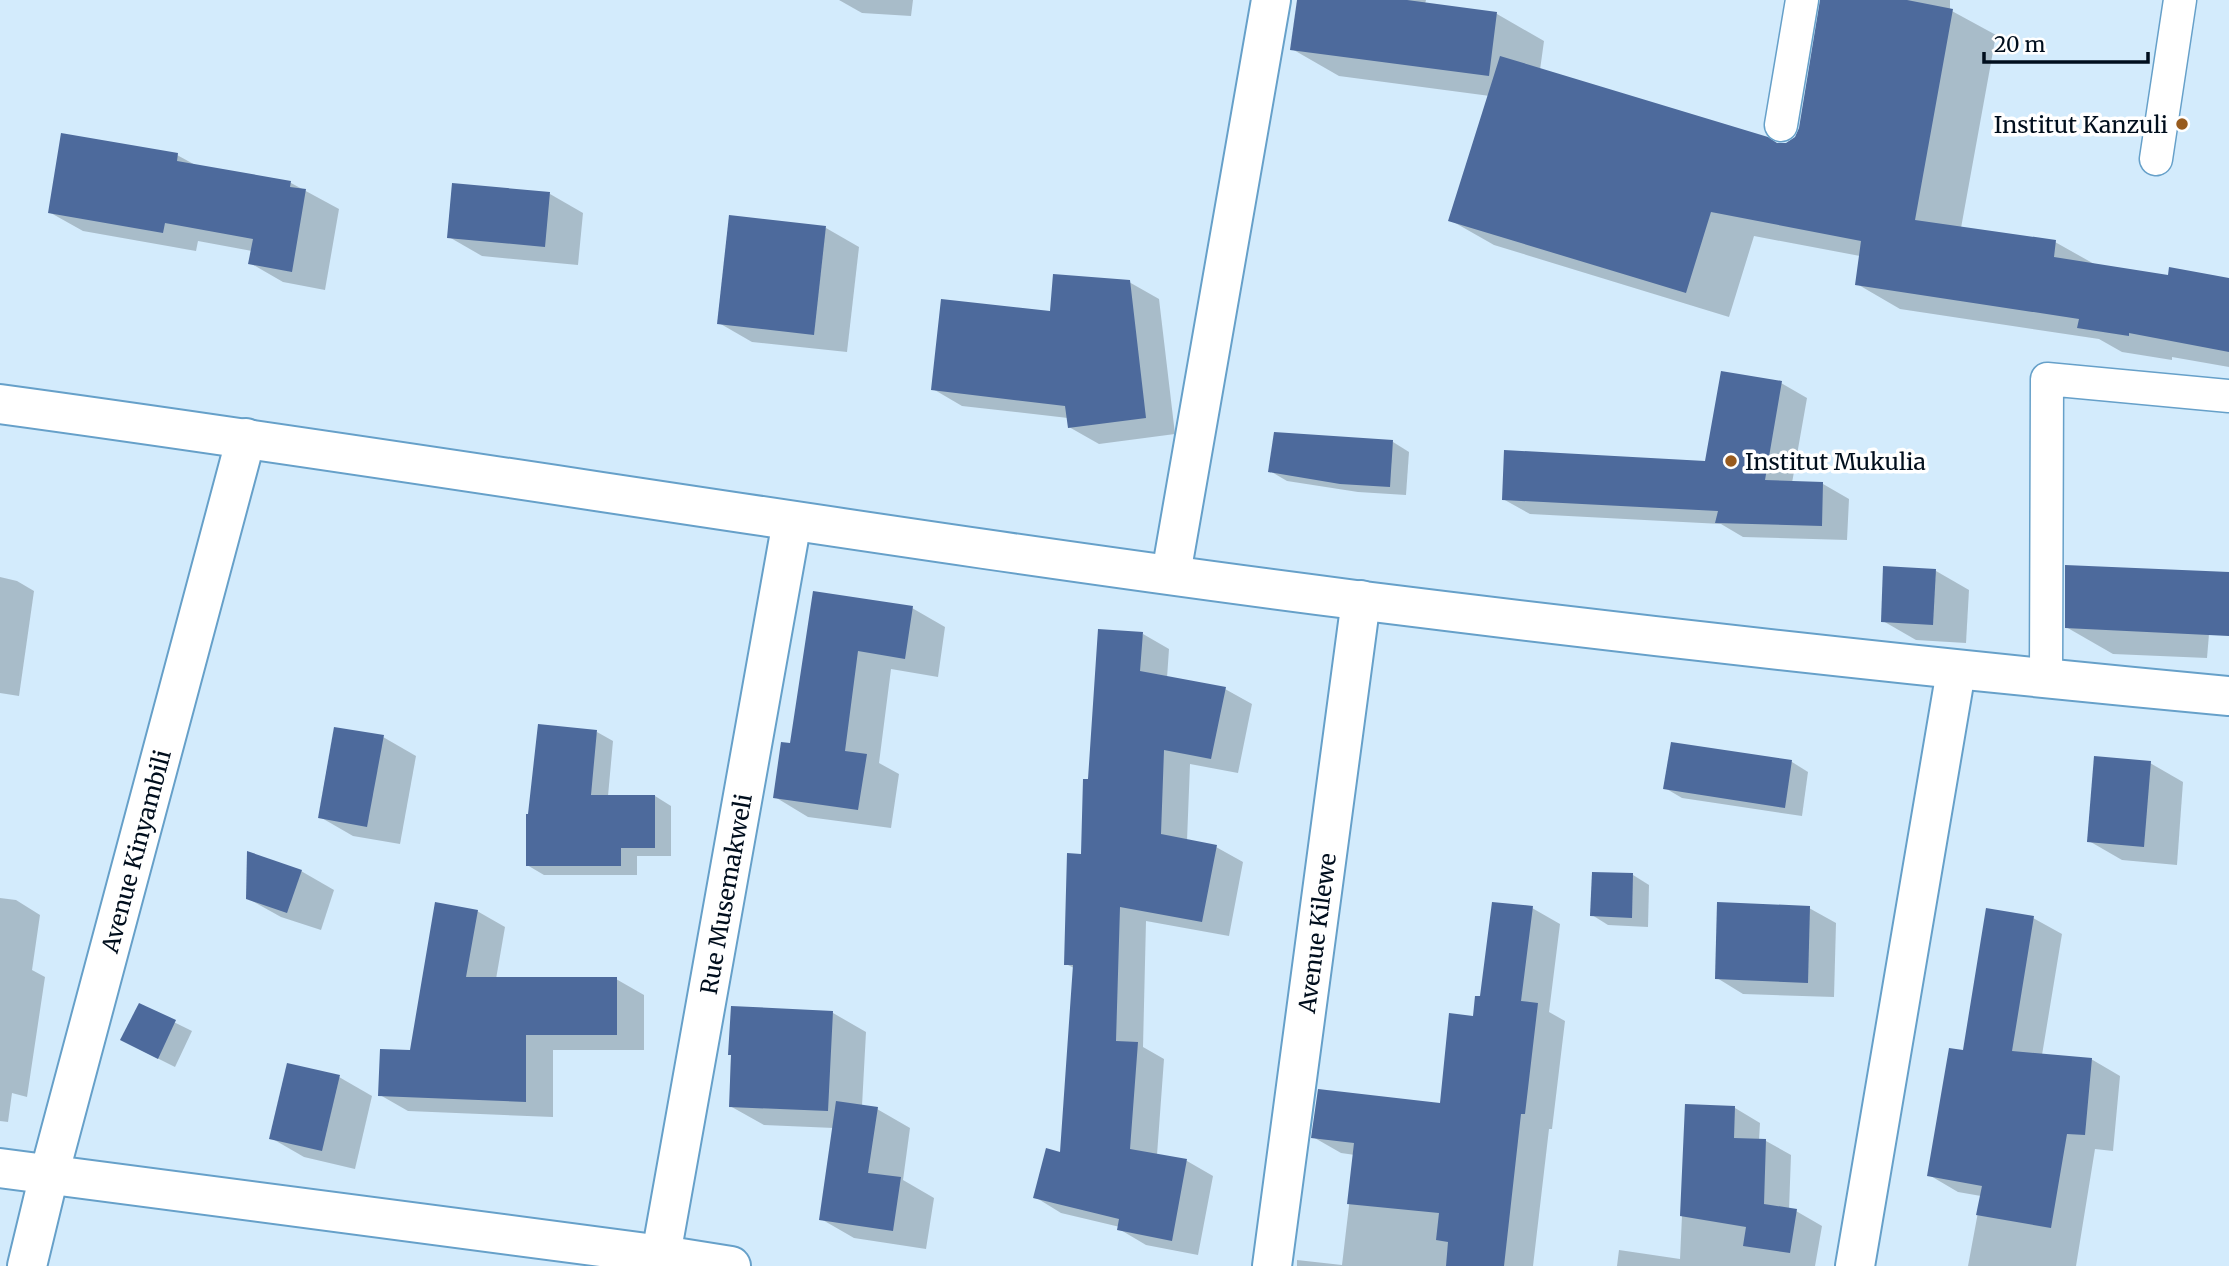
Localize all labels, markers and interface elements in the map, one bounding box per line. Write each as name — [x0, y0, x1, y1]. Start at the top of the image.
scale bar — [1984, 21, 2148, 65]
text: 20 m — [1994, 31, 2046, 58]
place label: Institut Kanzuli — [1994, 110, 2168, 139]
marker: Institut Kanzuli — [2174, 116, 2190, 132]
place label: Institut Mukulia — [1745, 447, 1926, 476]
marker: Institut Mukulia — [1723, 453, 1739, 469]
street label: Avenue Kinyambili — [94, 746, 177, 957]
street label: Rue Musemakweli — [693, 791, 758, 996]
street label: Avenue Kilewe — [1291, 851, 1342, 1016]

